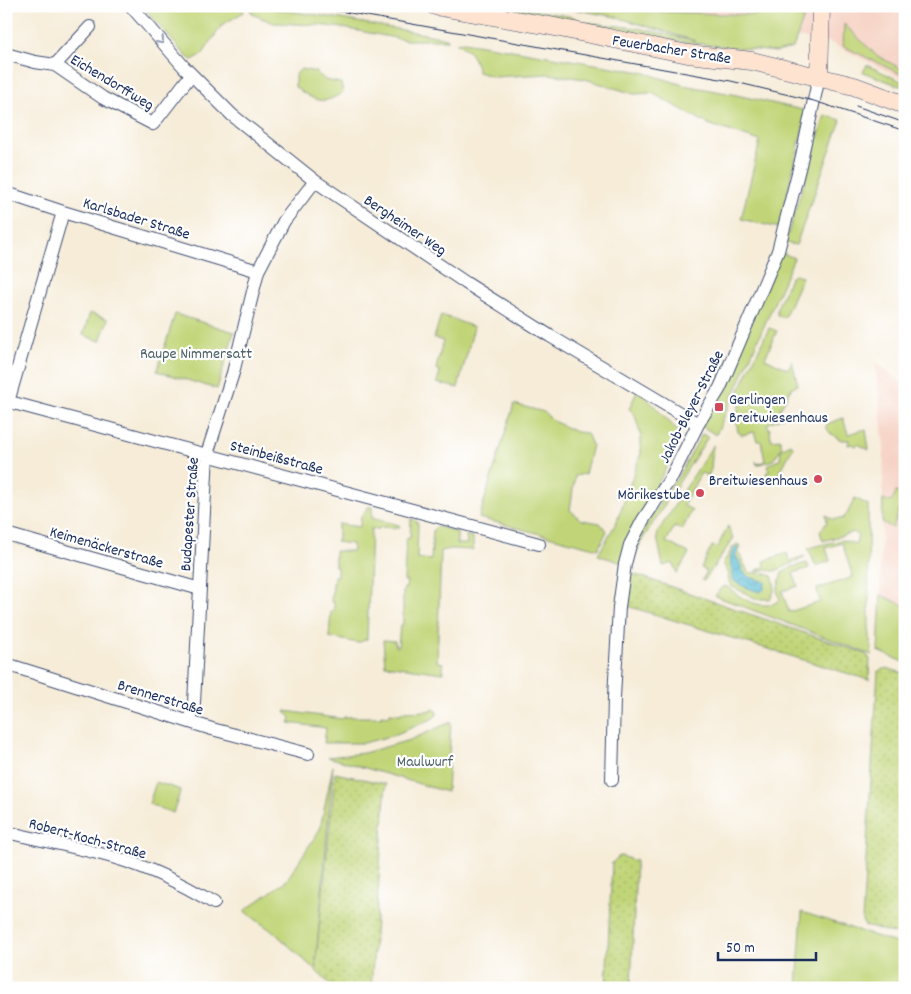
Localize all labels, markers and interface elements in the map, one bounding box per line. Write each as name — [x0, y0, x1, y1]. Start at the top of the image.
street label: Feuerbacher Straße — [611, 30, 733, 71]
one-way arrow — [155, 35, 164, 44]
street label: Eichendorffweg — [65, 49, 158, 117]
street label: Bergheimer Weg — [358, 190, 451, 262]
street label: Karlsbader Straße — [80, 192, 193, 247]
park label: Raupe Nimmersatt — [140, 343, 252, 366]
street label: Jakob-Bleyer-Straße — [654, 347, 731, 468]
place label: Gerlingen Breitwiesenhaus — [729, 389, 829, 430]
marker: Gerlingen Breitwiesenhaus — [713, 401, 725, 413]
street label: Steinbeißstraße — [227, 435, 325, 482]
street label: Budapester Straße — [175, 456, 206, 572]
place label: Breitwiesenhaus — [709, 470, 808, 493]
marker: Breitwiesenhaus — [812, 473, 824, 485]
place label: Mörikestube — [618, 484, 690, 507]
marker: Mörikestube — [694, 487, 706, 499]
street label: Keimenäckerstraße — [47, 521, 166, 576]
street label: Brennerstraße — [114, 674, 206, 722]
park label: Maulwurf — [397, 751, 454, 774]
street label: Robert-Koch-Straße — [26, 813, 149, 866]
scale bar — [718, 929, 816, 961]
text: 50 m — [726, 938, 755, 960]

